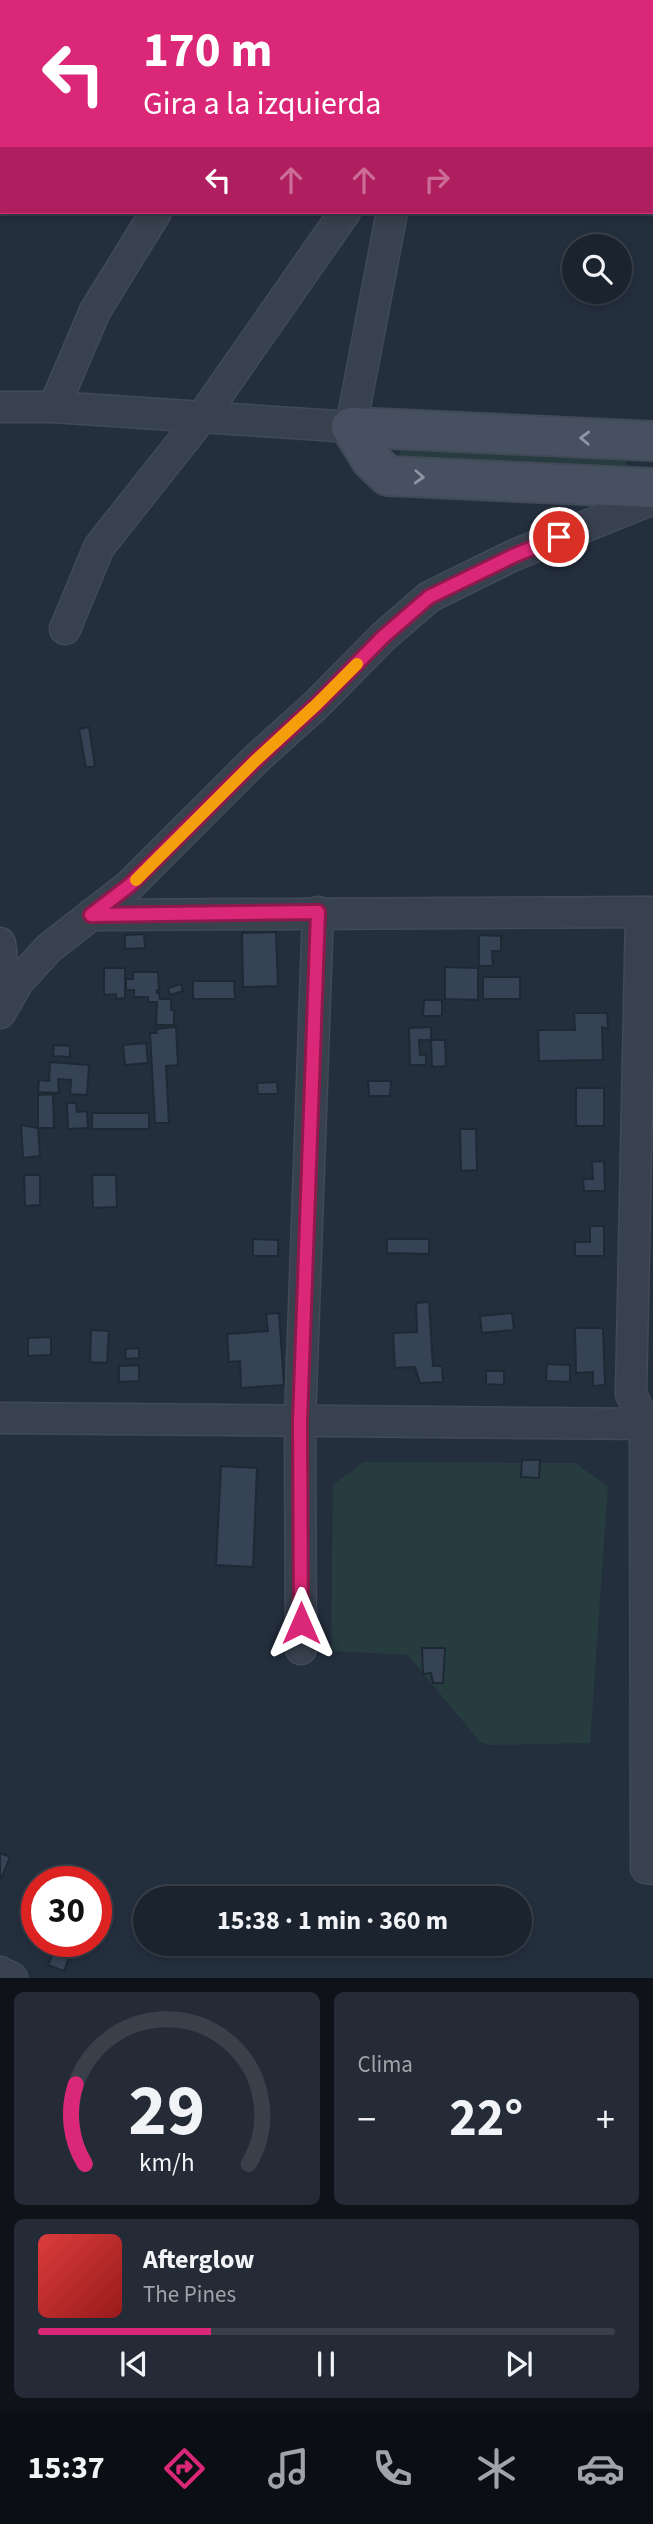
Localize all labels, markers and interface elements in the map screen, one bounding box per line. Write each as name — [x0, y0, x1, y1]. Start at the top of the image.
text: 170 m — [143, 16, 272, 86]
icon: left — [28, 28, 119, 119]
text: Gira a la izquierda — [143, 81, 381, 127]
icon: left — [199, 161, 237, 199]
icon: ahead — [272, 161, 310, 199]
icon: ahead — [345, 161, 383, 199]
icon: right — [418, 161, 456, 199]
map controls — [562, 234, 632, 304]
button: search — [562, 234, 632, 304]
one-way arrow — [579, 431, 590, 446]
one-way arrow — [413, 470, 424, 485]
pin — [529, 507, 589, 567]
icon: arrive — [540, 518, 578, 556]
position arrow — [264, 1586, 338, 1660]
speed limit sign: 30 — [21, 1866, 112, 1957]
text: 15:38 · 1 min · 360 m — [217, 1902, 448, 1939]
text: Clima — [358, 2048, 413, 2081]
text: 29 — [128, 2060, 205, 2164]
text: 22° — [449, 2082, 523, 2156]
text: − — [358, 2093, 376, 2147]
text: + — [596, 2093, 615, 2147]
text: km/h — [139, 2145, 195, 2181]
text: Afterglow — [143, 2241, 254, 2278]
text: The Pines — [143, 2278, 236, 2311]
icon: previous — [115, 2345, 153, 2383]
icon: pause — [307, 2345, 345, 2383]
icon: next — [500, 2345, 538, 2383]
icon: directions — [160, 2444, 209, 2493]
icon: music — [264, 2444, 313, 2493]
icon: phone — [368, 2444, 417, 2493]
icon: climate — [472, 2444, 521, 2493]
icon: car — [576, 2444, 625, 2493]
text: 15:37 — [28, 2445, 105, 2491]

